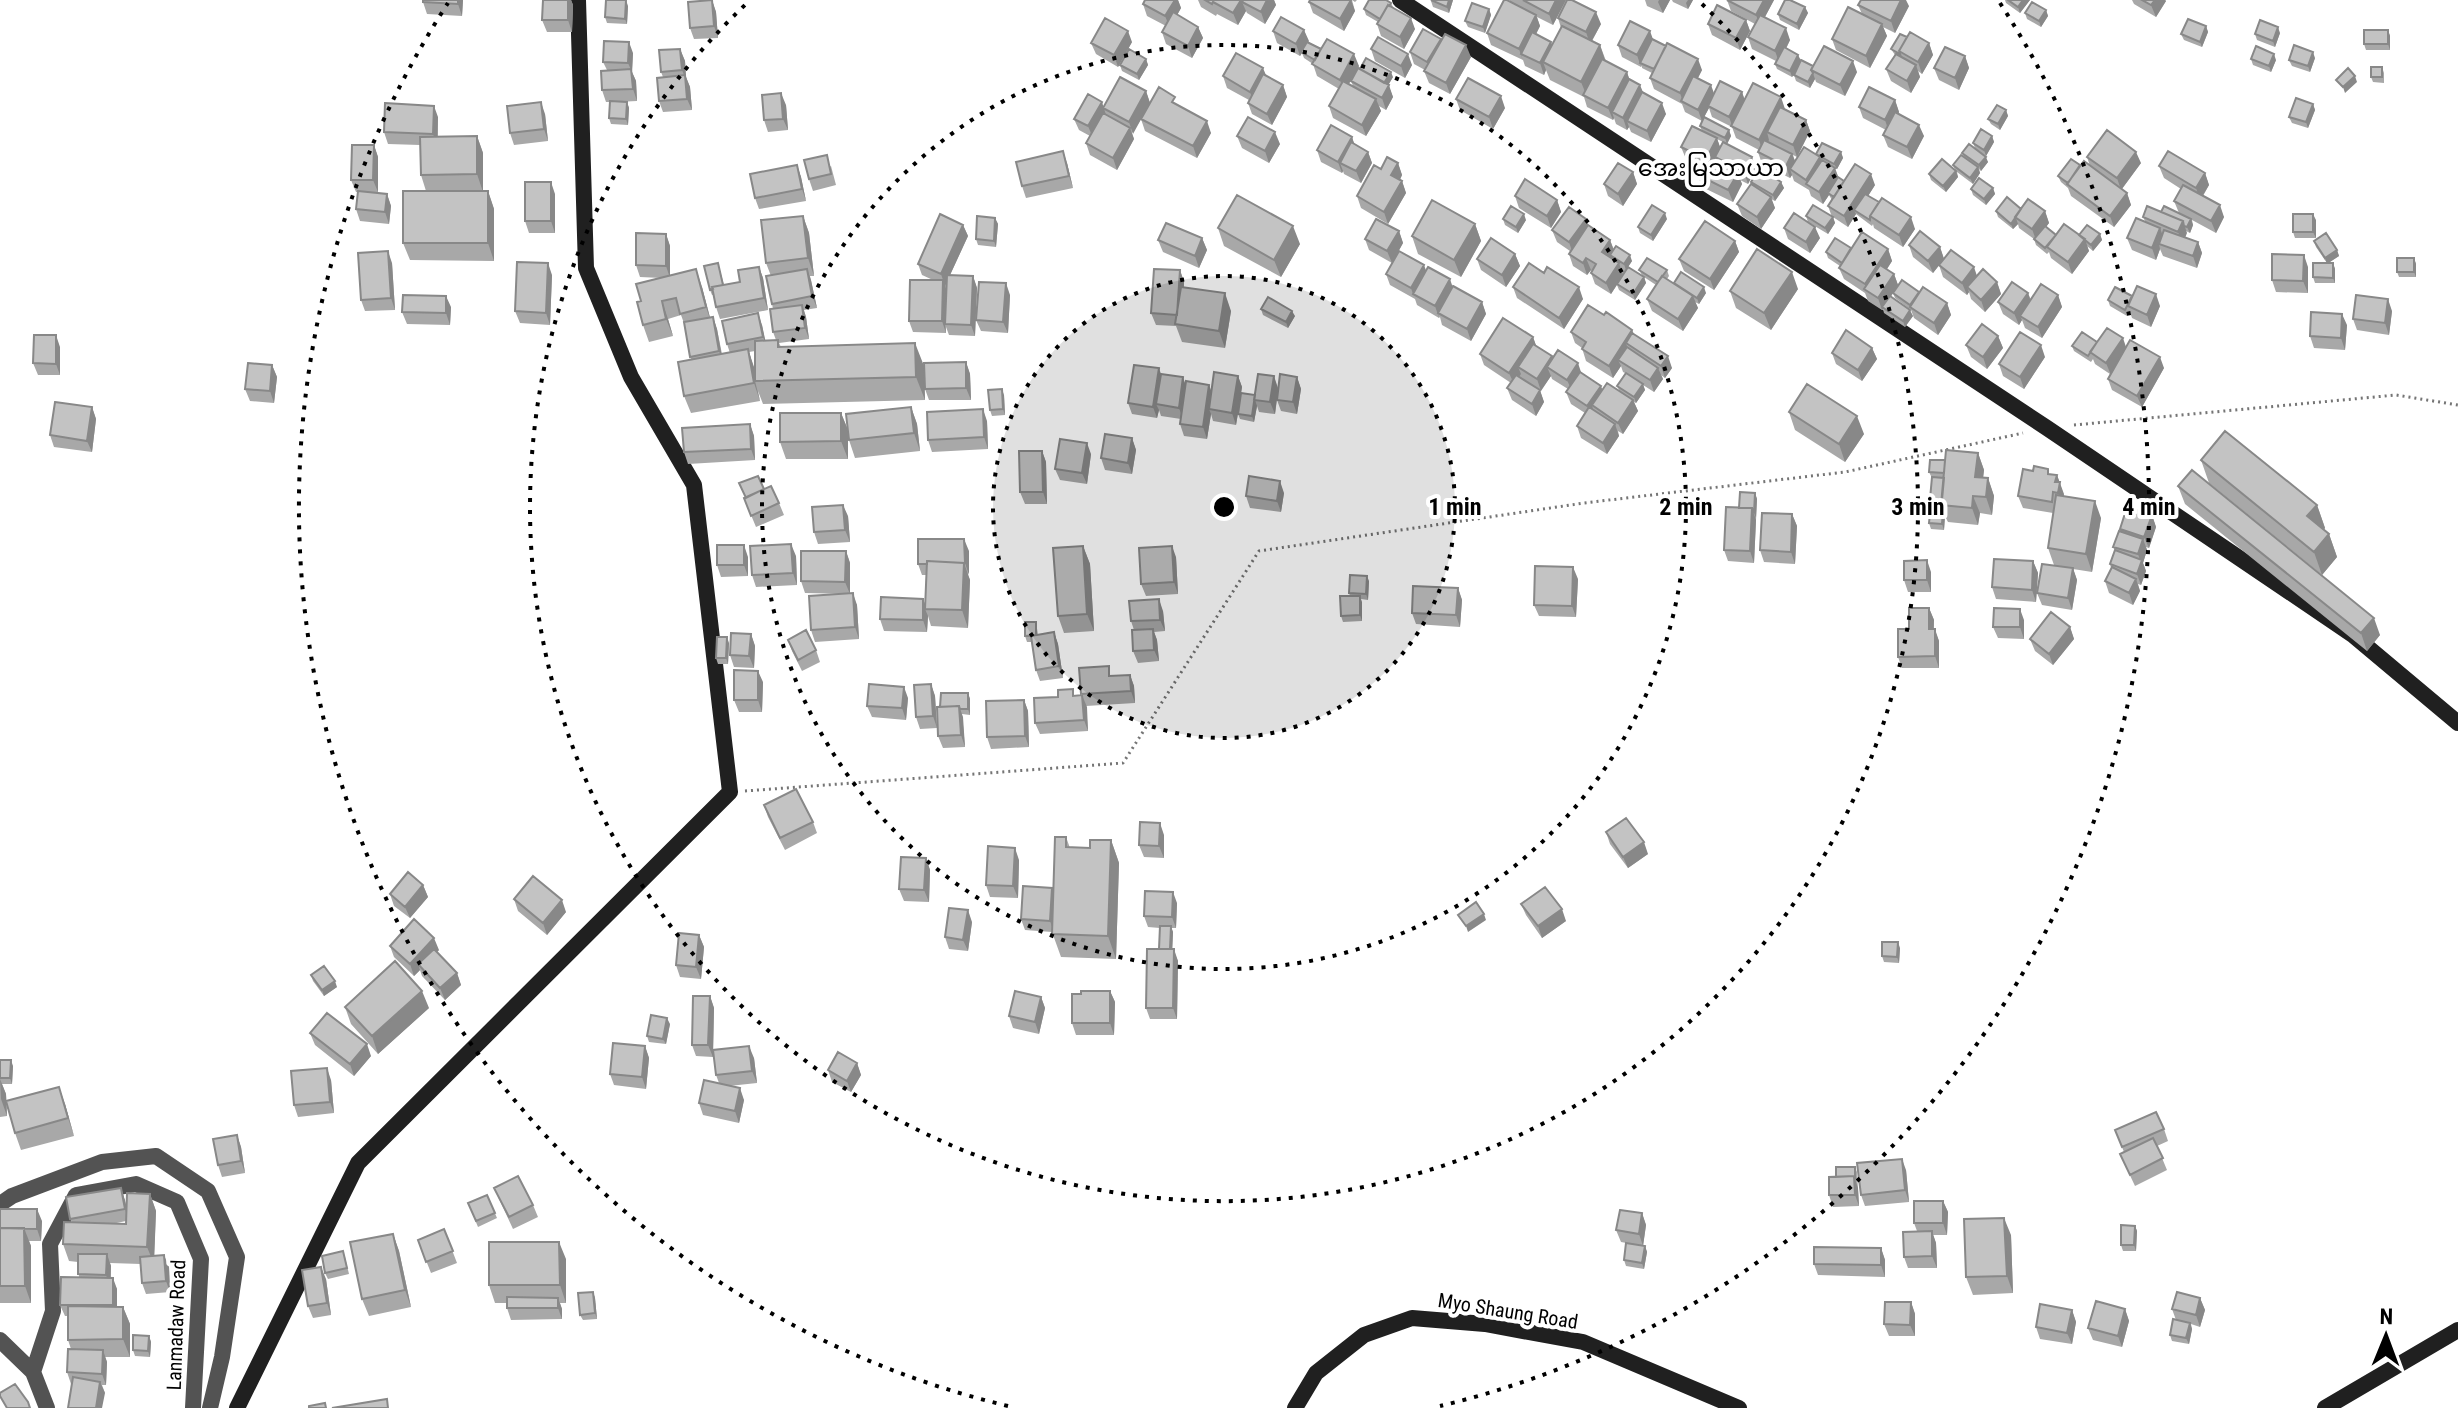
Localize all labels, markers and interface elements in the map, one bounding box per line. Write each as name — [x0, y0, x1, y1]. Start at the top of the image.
district label: အေးမြသာယာ — [1638, 152, 1784, 187]
centre of rings — [1210, 493, 1238, 521]
text: 1 min — [1428, 493, 1482, 521]
text: 2 min — [1659, 493, 1713, 521]
text: 3 min — [1891, 493, 1945, 521]
text: 4 min — [2122, 493, 2176, 521]
street label: Lanmadaw Road — [162, 1259, 190, 1391]
street label: Myo Shaung Road — [1436, 1288, 1580, 1334]
north arrow — [2346, 1296, 2426, 1376]
text: N — [2379, 1304, 2393, 1329]

